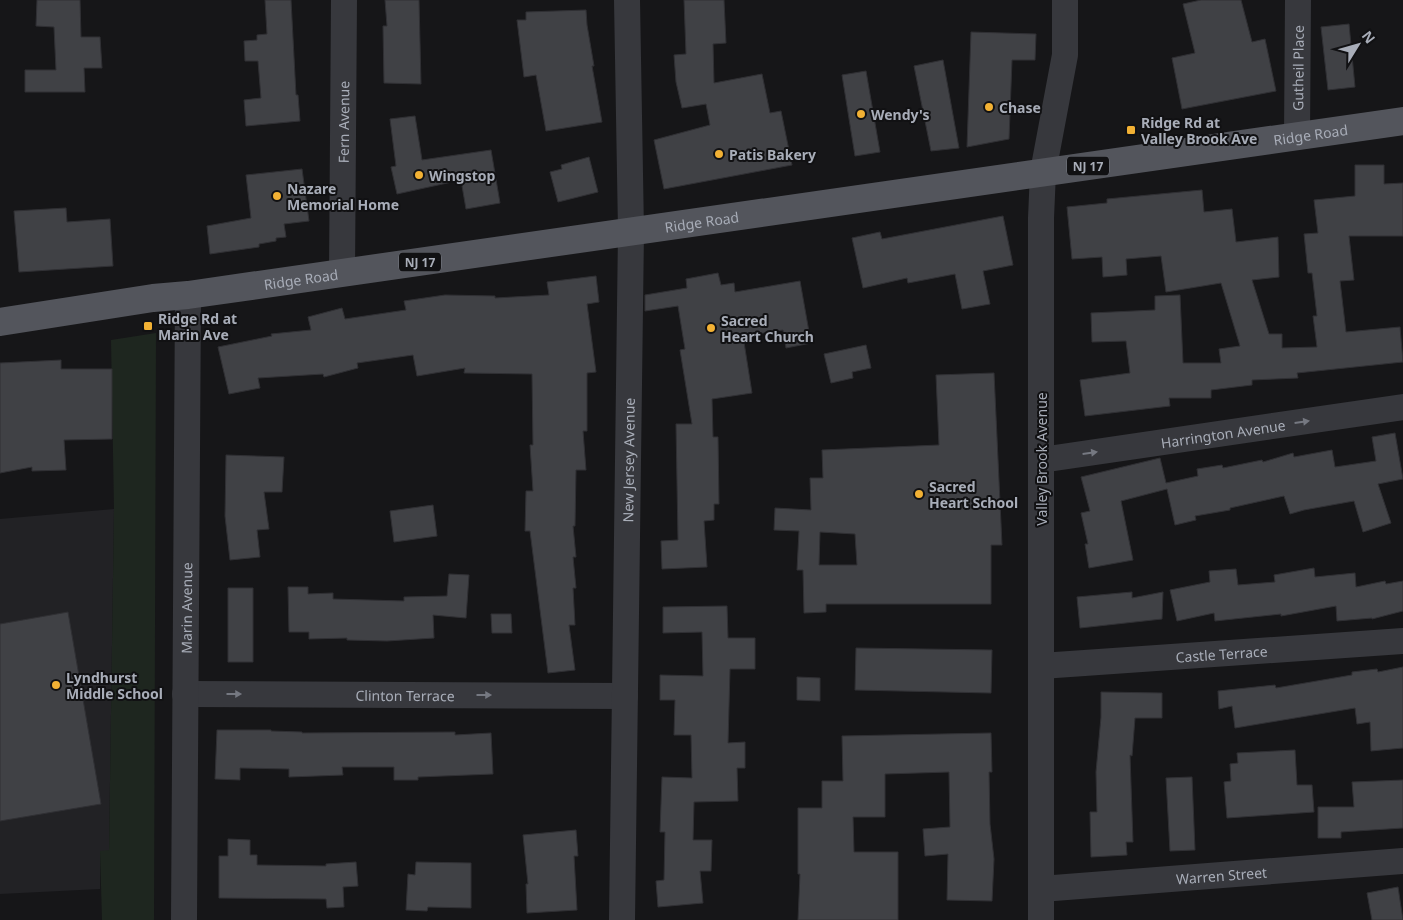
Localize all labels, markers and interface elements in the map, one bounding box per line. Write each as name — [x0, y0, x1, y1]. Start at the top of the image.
north arrow — [1333, 20, 1383, 70]
street label: Gutheil Place — [1288, 25, 1307, 111]
text: N — [1358, 27, 1380, 47]
street label: Fern Avenue — [333, 81, 353, 163]
place label: Chase — [999, 98, 1041, 117]
marker: Chase — [983, 101, 995, 113]
place label: Wendy's — [871, 105, 929, 124]
marker: Wendy's — [855, 108, 867, 120]
place label: Ridge Rd at Valley Brook Ave — [1141, 113, 1257, 148]
street label: Ridge Road — [1272, 120, 1349, 149]
marker: Ridge Rd at Valley Brook Ave — [1125, 124, 1137, 136]
place label: Patis Bakery — [729, 145, 816, 164]
marker: Patis Bakery — [713, 148, 725, 160]
road number: NJ 17 — [1067, 157, 1109, 176]
place label: Wingstop — [429, 166, 496, 185]
marker: Wingstop — [413, 169, 425, 181]
place label: Nazare Memorial Home — [287, 179, 399, 214]
marker: Nazare Memorial Home — [271, 190, 283, 202]
street label: Ridge Road — [663, 207, 740, 236]
road number: NJ 17 — [399, 252, 441, 272]
street label: Ridge Road — [262, 264, 339, 294]
place label: Ridge Rd at Marin Ave — [158, 309, 237, 344]
place label: Sacred Heart Church — [721, 311, 814, 346]
marker: Ridge Rd at Marin Ave — [142, 320, 154, 332]
marker: Sacred Heart Church — [705, 322, 717, 334]
street label: Valley Brook Avenue — [1032, 392, 1051, 526]
street label: New Jersey Avenue — [618, 397, 638, 523]
street label: Harrington Avenue — [1159, 415, 1287, 452]
one-way arrow — [1295, 417, 1311, 425]
one-way arrow — [1082, 449, 1098, 457]
place label: Sacred Heart School — [929, 477, 1018, 512]
marker: Sacred Heart School — [913, 488, 925, 500]
street label: Marin Avenue — [176, 562, 196, 654]
street label: Castle Terrace — [1175, 641, 1268, 666]
place label: Lyndhurst Middle School — [66, 668, 163, 703]
marker: Lyndhurst Middle School — [50, 679, 62, 691]
street label: Clinton Terrace — [355, 685, 455, 705]
one-way arrow — [226, 690, 242, 698]
one-way arrow — [476, 691, 492, 699]
street label: Warren Street — [1175, 862, 1268, 888]

